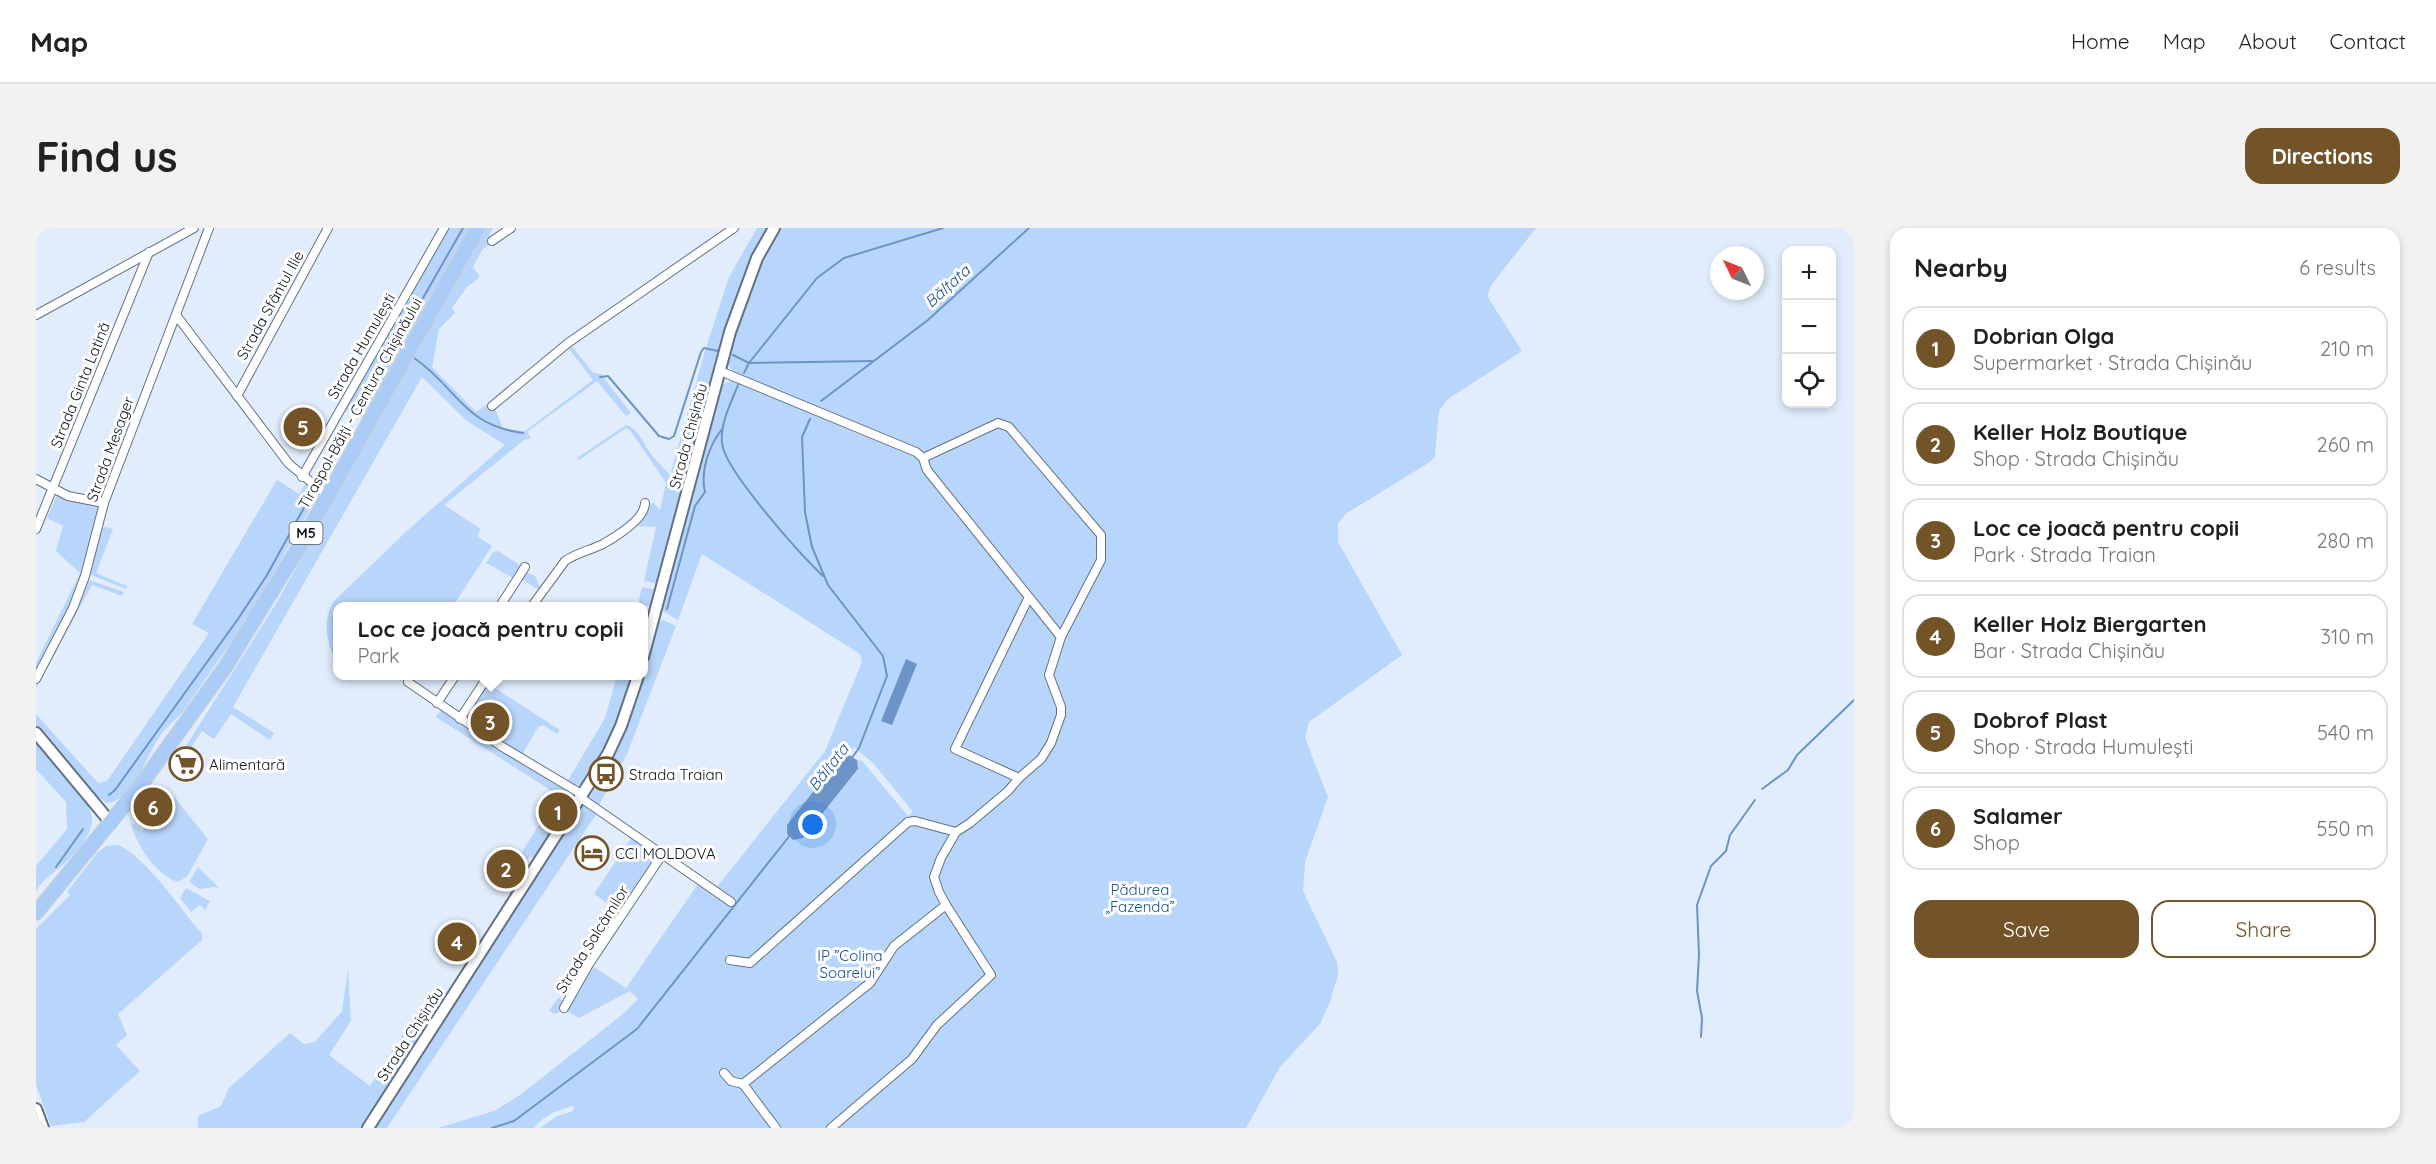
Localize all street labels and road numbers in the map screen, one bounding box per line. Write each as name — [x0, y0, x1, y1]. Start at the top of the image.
street label: Strada Sfântul Ilie — [232, 247, 308, 363]
street label: Strada Humulești — [323, 290, 399, 402]
street label: Tiraspol-Bălţi - Centura Chișinăului — [294, 294, 426, 512]
street label: Strada Ginta Latină — [46, 319, 114, 451]
street label: Strada Chișinău — [665, 381, 711, 491]
street label: Strada Mesager — [82, 393, 138, 504]
road number: M5 — [290, 522, 322, 544]
street label: Strada Salcâmilor — [551, 882, 633, 996]
street label: Strada Chișinău — [373, 983, 447, 1085]

